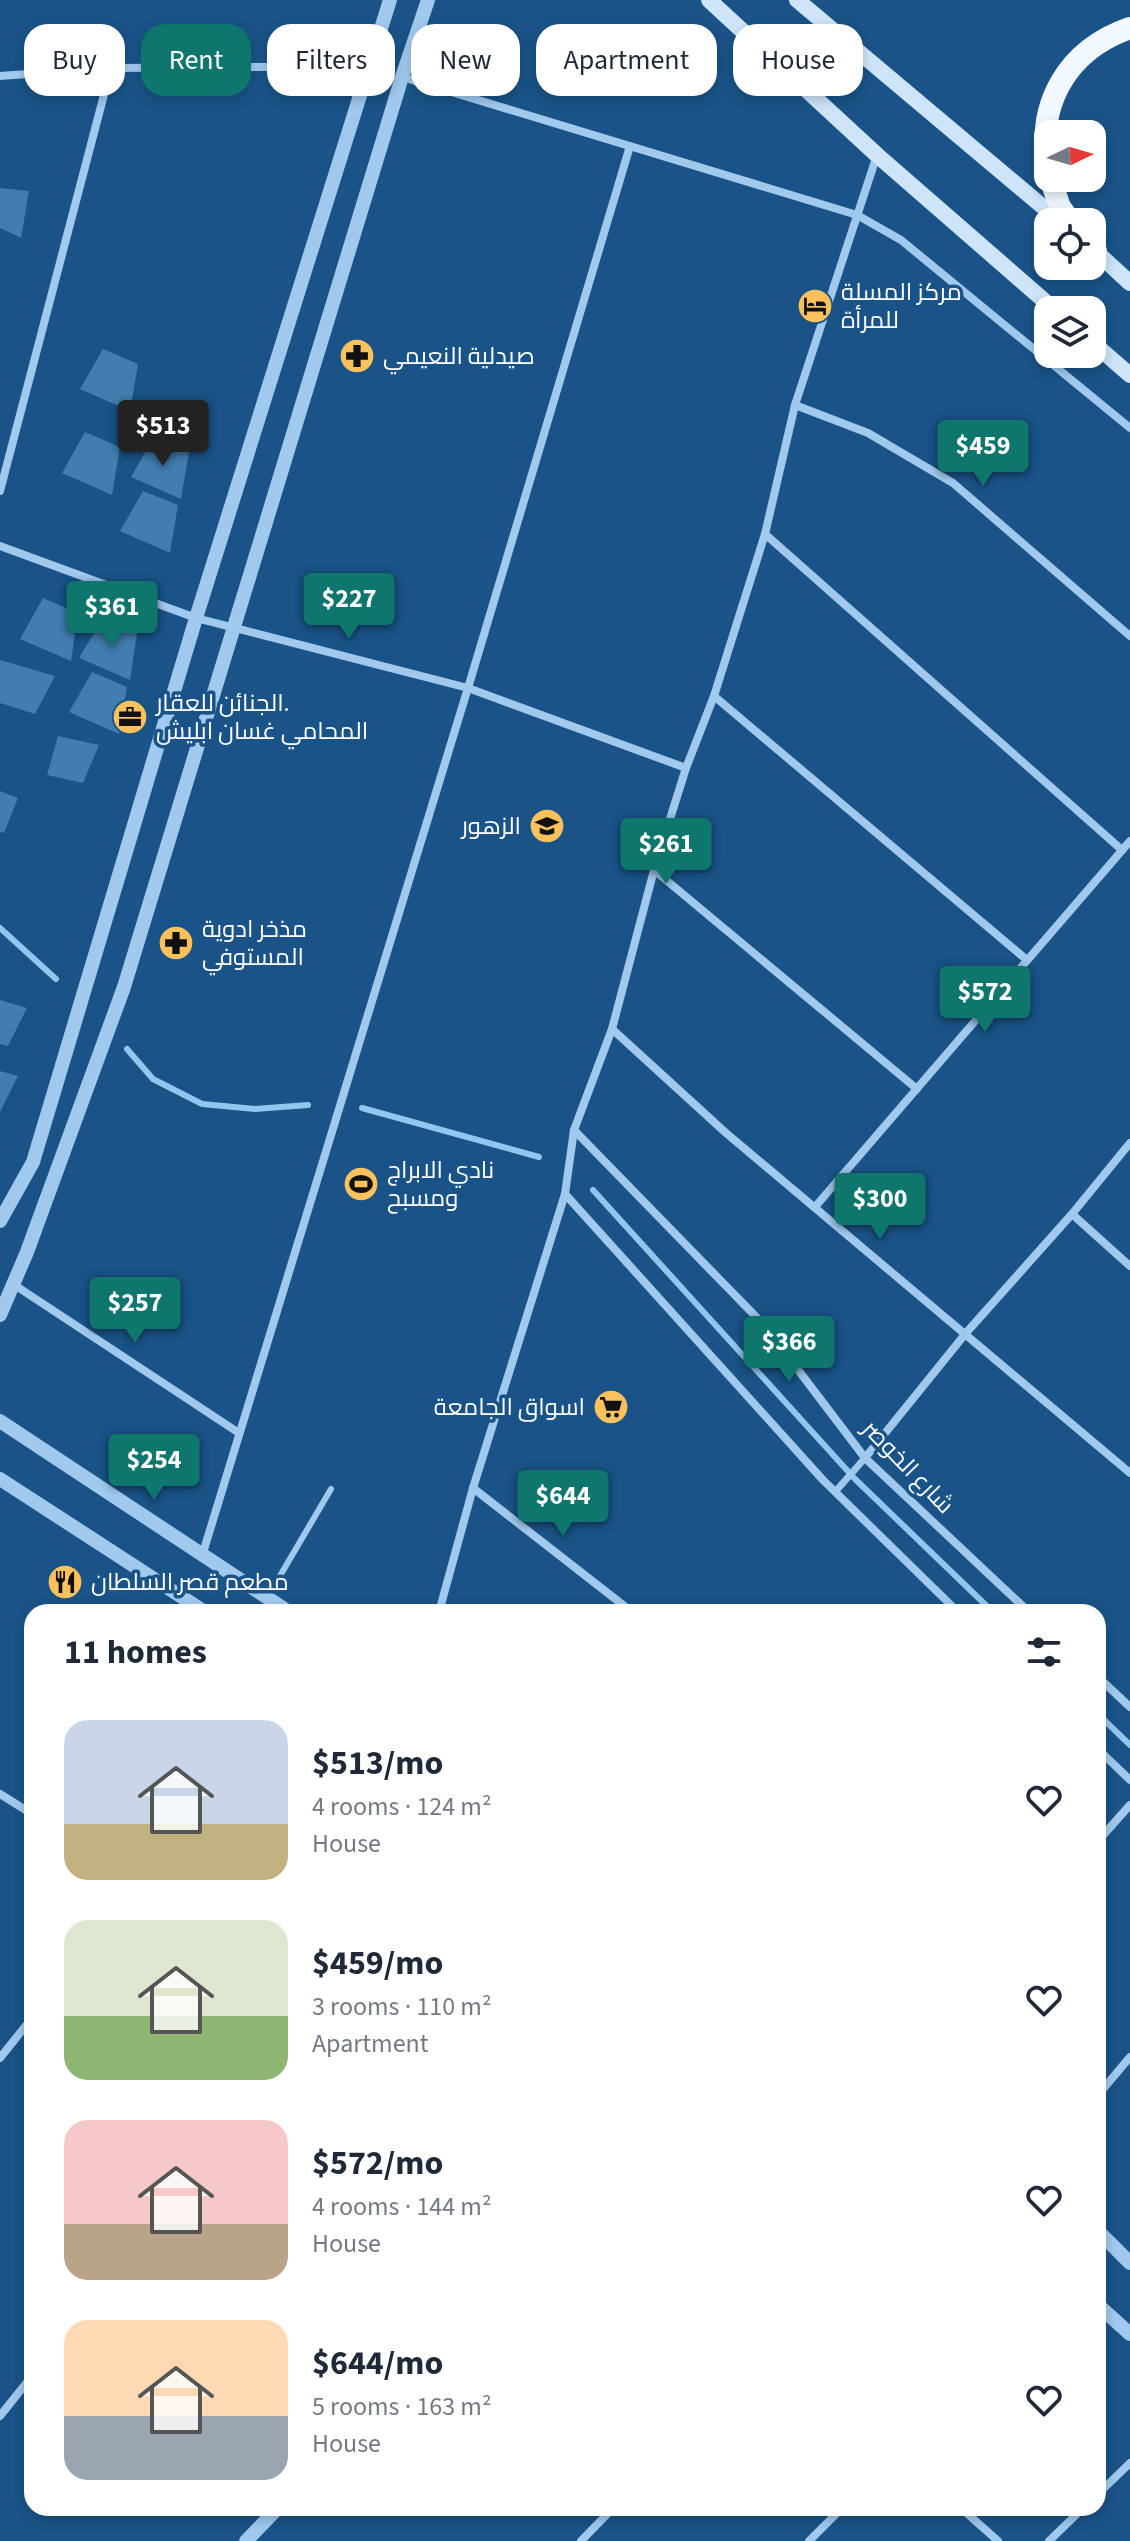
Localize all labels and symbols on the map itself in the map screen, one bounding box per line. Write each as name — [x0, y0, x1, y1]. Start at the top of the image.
north arrow — [1034, 120, 1106, 192]
place label: مركز المسلة للمرأة — [841, 275, 962, 338]
hotel icon: مركز المسلة للمرأة — [796, 287, 834, 325]
pharmacy icon: صيدلية النعيمي — [338, 337, 376, 375]
place label: صيدلية النعيمي — [383, 339, 535, 375]
pin: $513 — [116, 400, 210, 468]
pin: $459 — [936, 420, 1030, 488]
pin: $227 — [302, 573, 396, 641]
pin: $361 — [65, 581, 159, 649]
place label: الجنائن للعقار. المحامي غسان ابليش — [154, 686, 368, 750]
office icon: الجنائن للعقار. المحامي غسان ابليش — [111, 698, 149, 736]
school or university icon: الزهور — [528, 807, 566, 845]
place label: الزهور — [459, 809, 521, 844]
pin: $261 — [619, 818, 713, 886]
place label: مذخر ادویة المستوفي — [202, 912, 307, 976]
pharmacy icon: مذخر ادویة المستوفي — [157, 924, 195, 962]
pin: $572 — [938, 966, 1032, 1034]
place label: نادي الابراج ومسبح — [387, 1153, 494, 1216]
sports icon: نادي الابراج ومسبح — [342, 1165, 380, 1203]
pin: $300 — [833, 1173, 927, 1241]
pin: $257 — [88, 1277, 182, 1345]
pin: $366 — [742, 1316, 836, 1384]
supermarket icon: اسواق الجامعة — [592, 1388, 630, 1426]
place label: اسواق الجامعة — [434, 1390, 585, 1425]
street label: شارع الخوصر — [853, 1411, 962, 1522]
pin: $254 — [107, 1434, 201, 1502]
pin: $644 — [516, 1470, 610, 1538]
restaurant icon: مطعم قصر السلطان — [46, 1563, 84, 1601]
place label: مطعم قصر السلطان — [91, 1565, 289, 1600]

